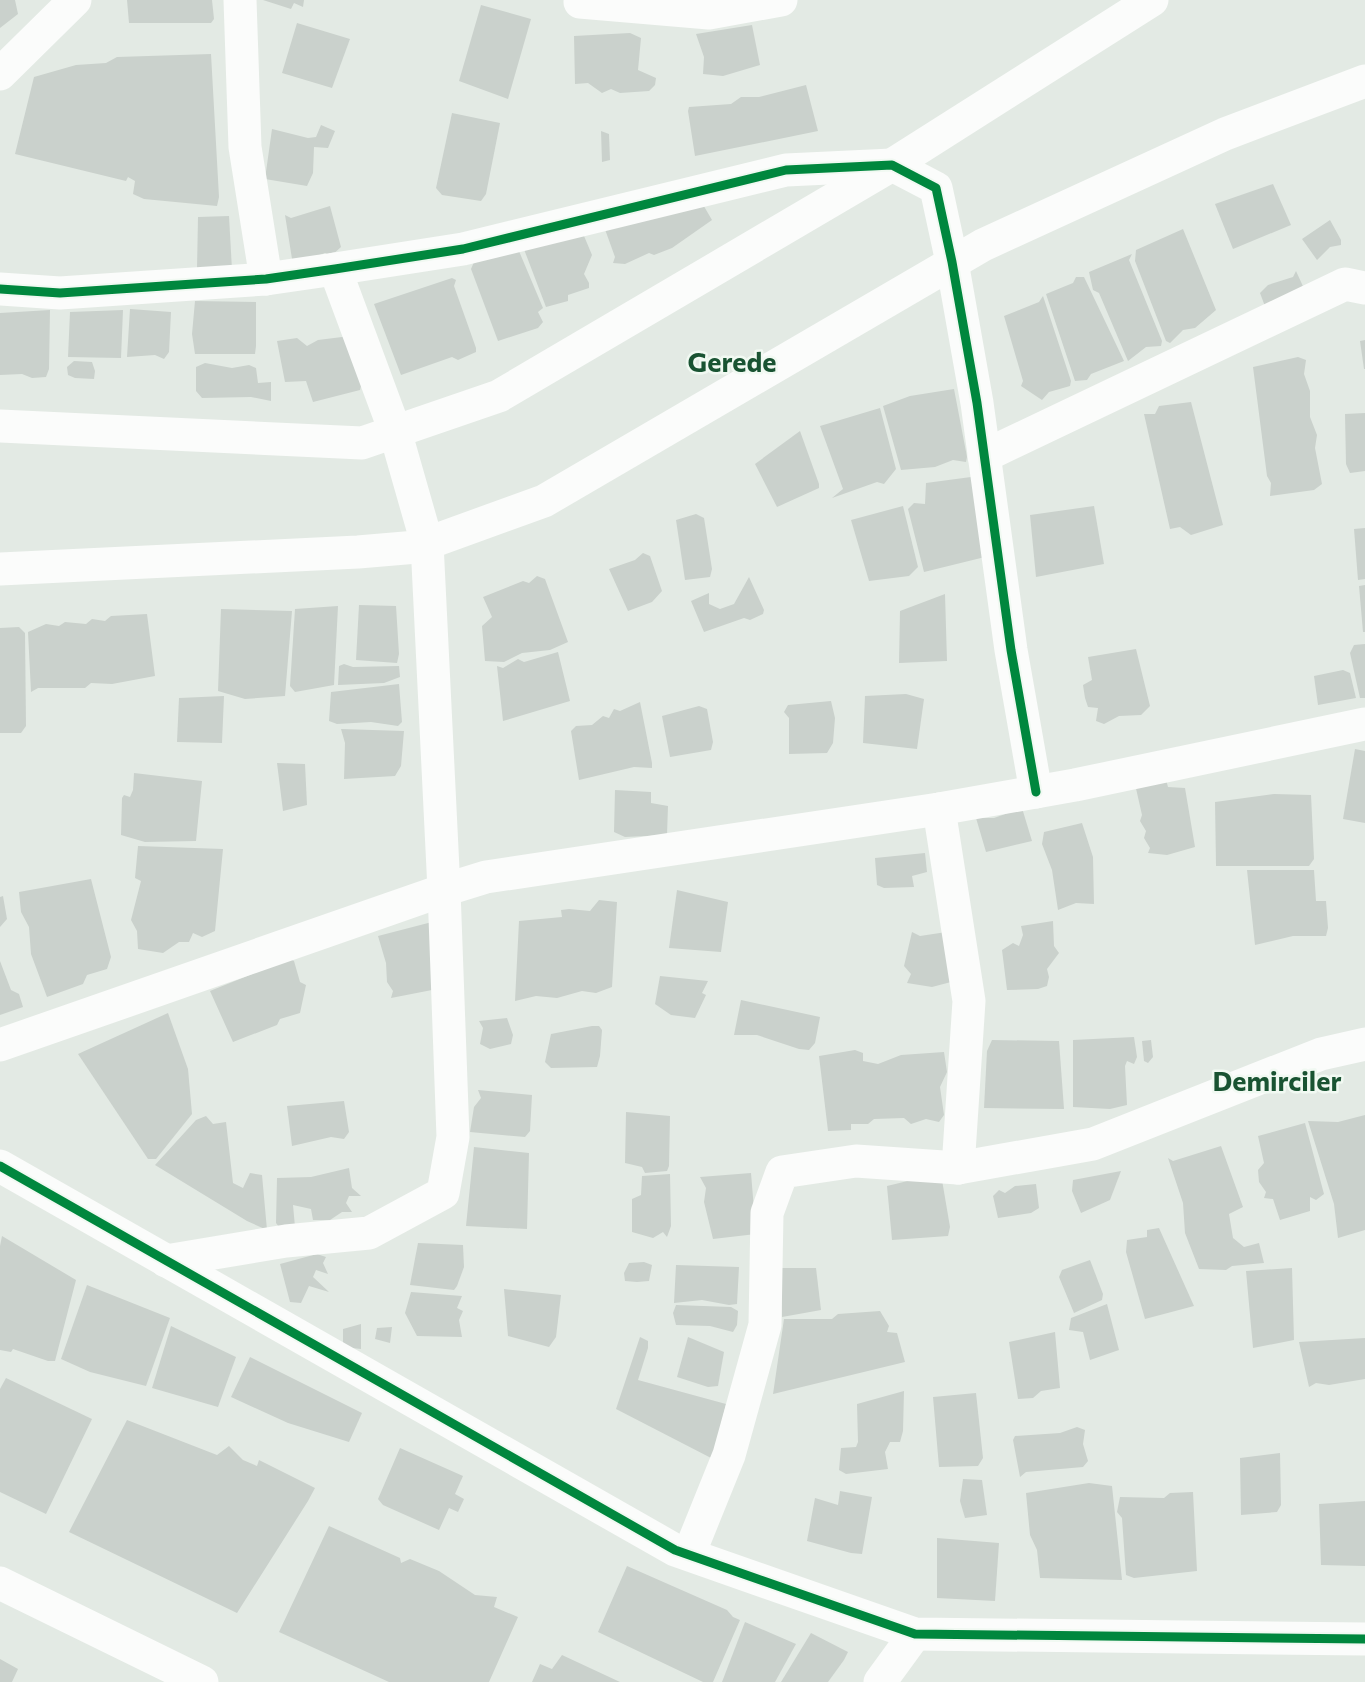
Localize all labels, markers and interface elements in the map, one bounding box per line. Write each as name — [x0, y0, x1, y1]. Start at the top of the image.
district label: Gerede — [688, 345, 776, 378]
district label: Demirciler — [1212, 1064, 1342, 1097]

